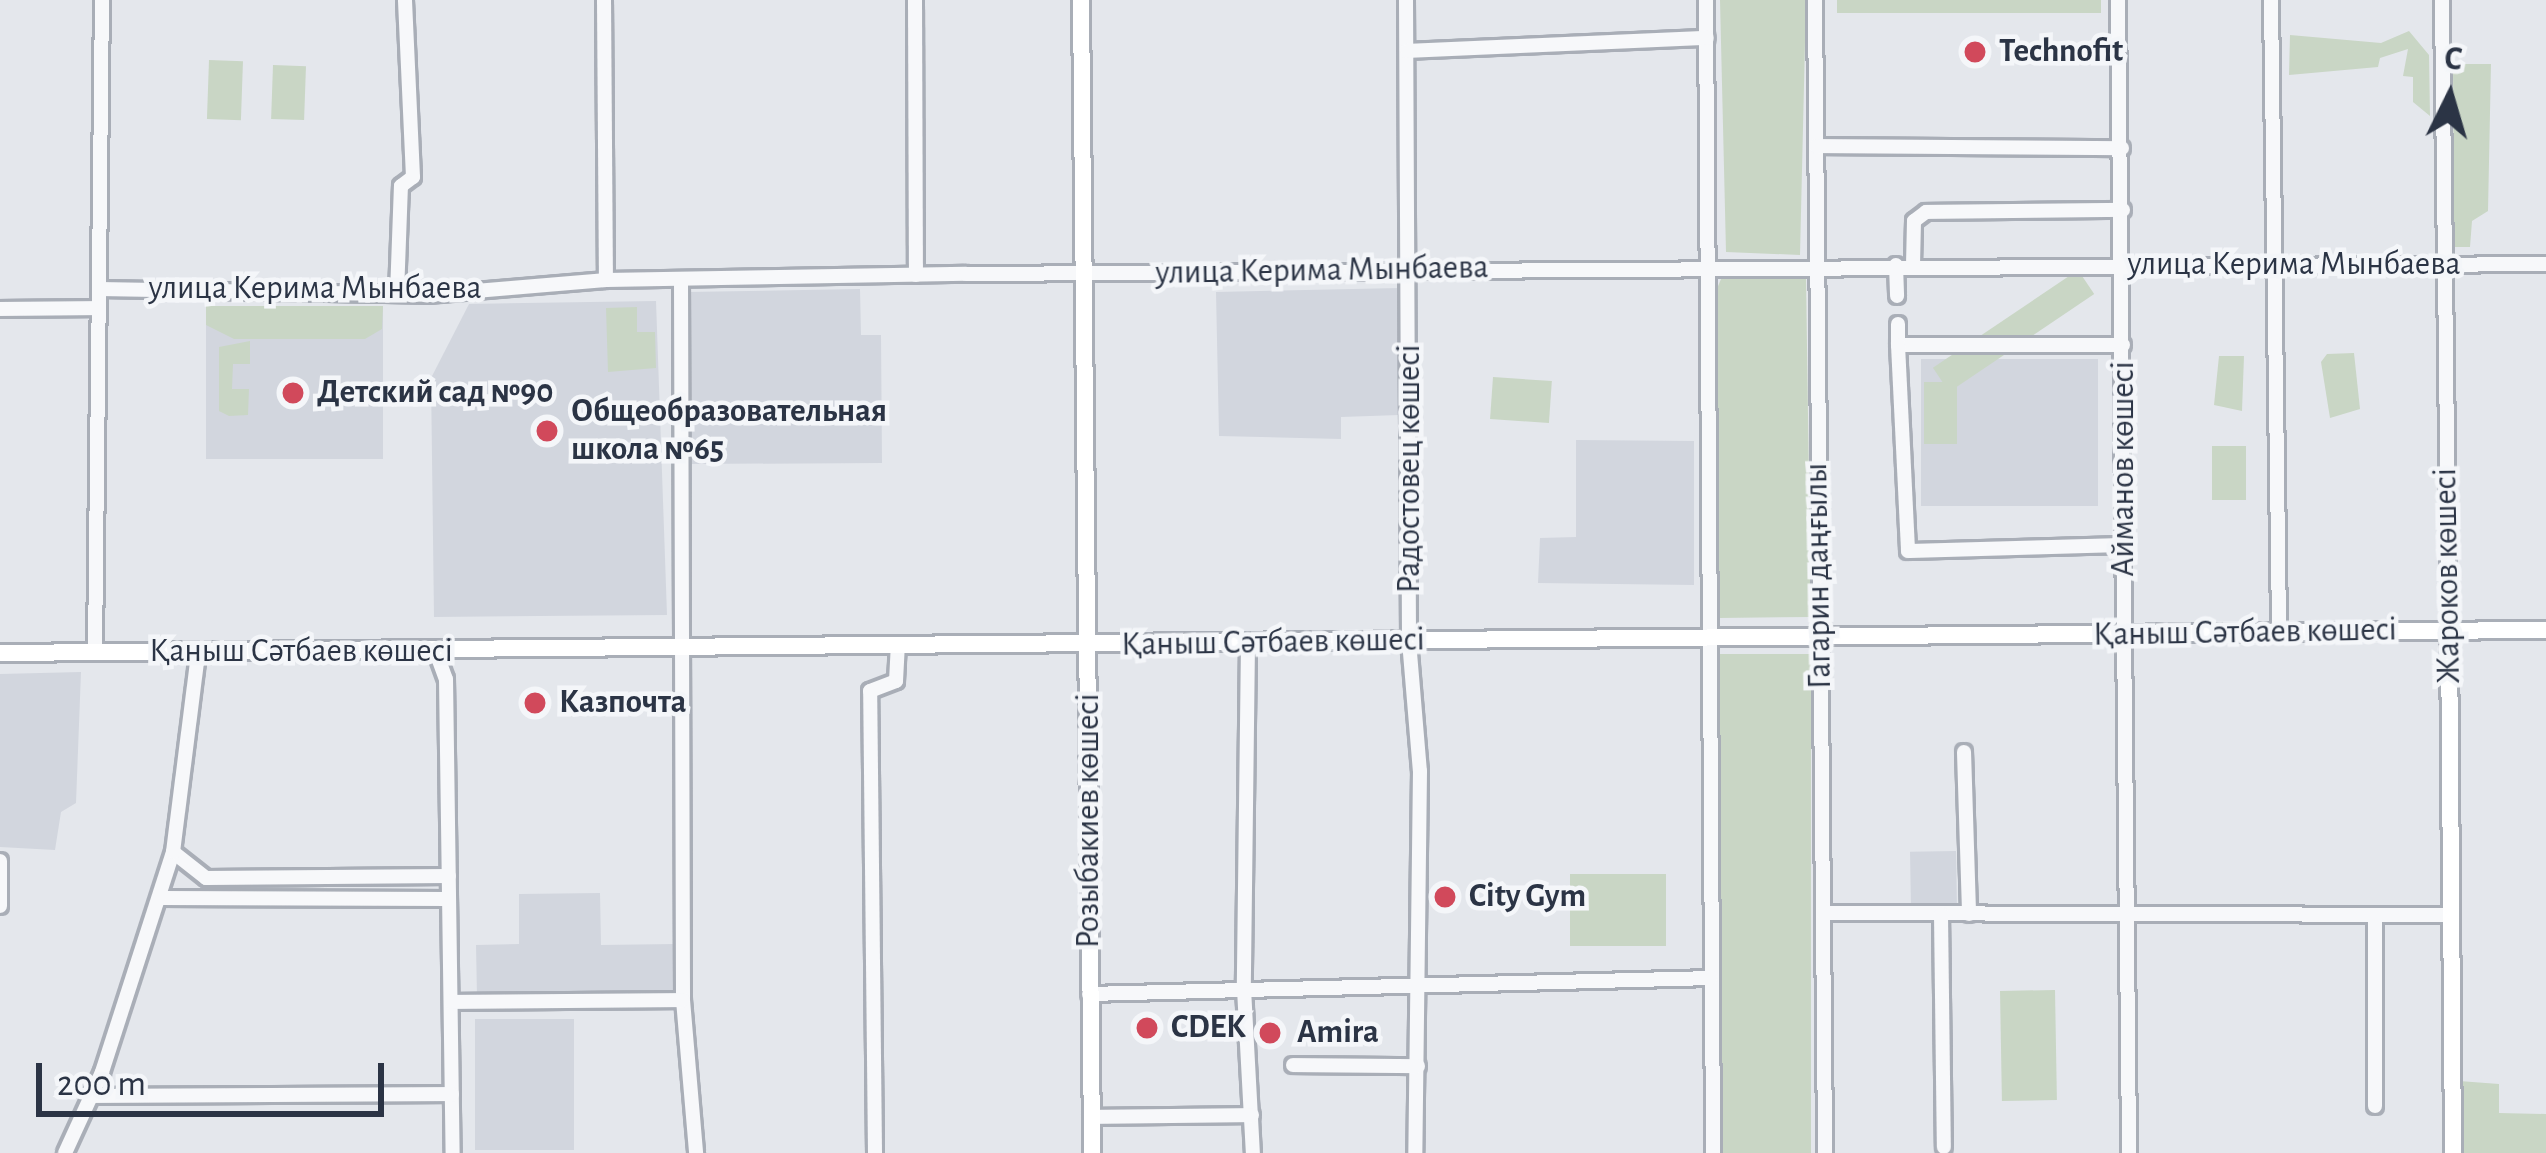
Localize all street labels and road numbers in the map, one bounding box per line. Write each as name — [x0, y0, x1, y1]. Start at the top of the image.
street label: улица Керима Мынбаева — [2127, 245, 2461, 285]
street label: улица Керима Мынбаева — [1155, 248, 1489, 294]
street label: улица Керима Мынбаева — [148, 269, 482, 309]
street label: Радостовец көшесі — [1390, 345, 1430, 593]
street label: Айманов көшесі — [2104, 361, 2144, 577]
street label: Гагарин даңғылы — [1797, 462, 1841, 690]
street label: Жароков көшесі — [2426, 468, 2470, 684]
street label: Қаныш Сәтбаев көшесі — [2093, 611, 2397, 655]
street label: Қаныш Сәтбаев көшесі — [1121, 621, 1425, 665]
street label: Қаныш Сәтбаев көшесі — [149, 632, 453, 672]
street label: Розыбакиев көшесі — [1069, 694, 1109, 948]

